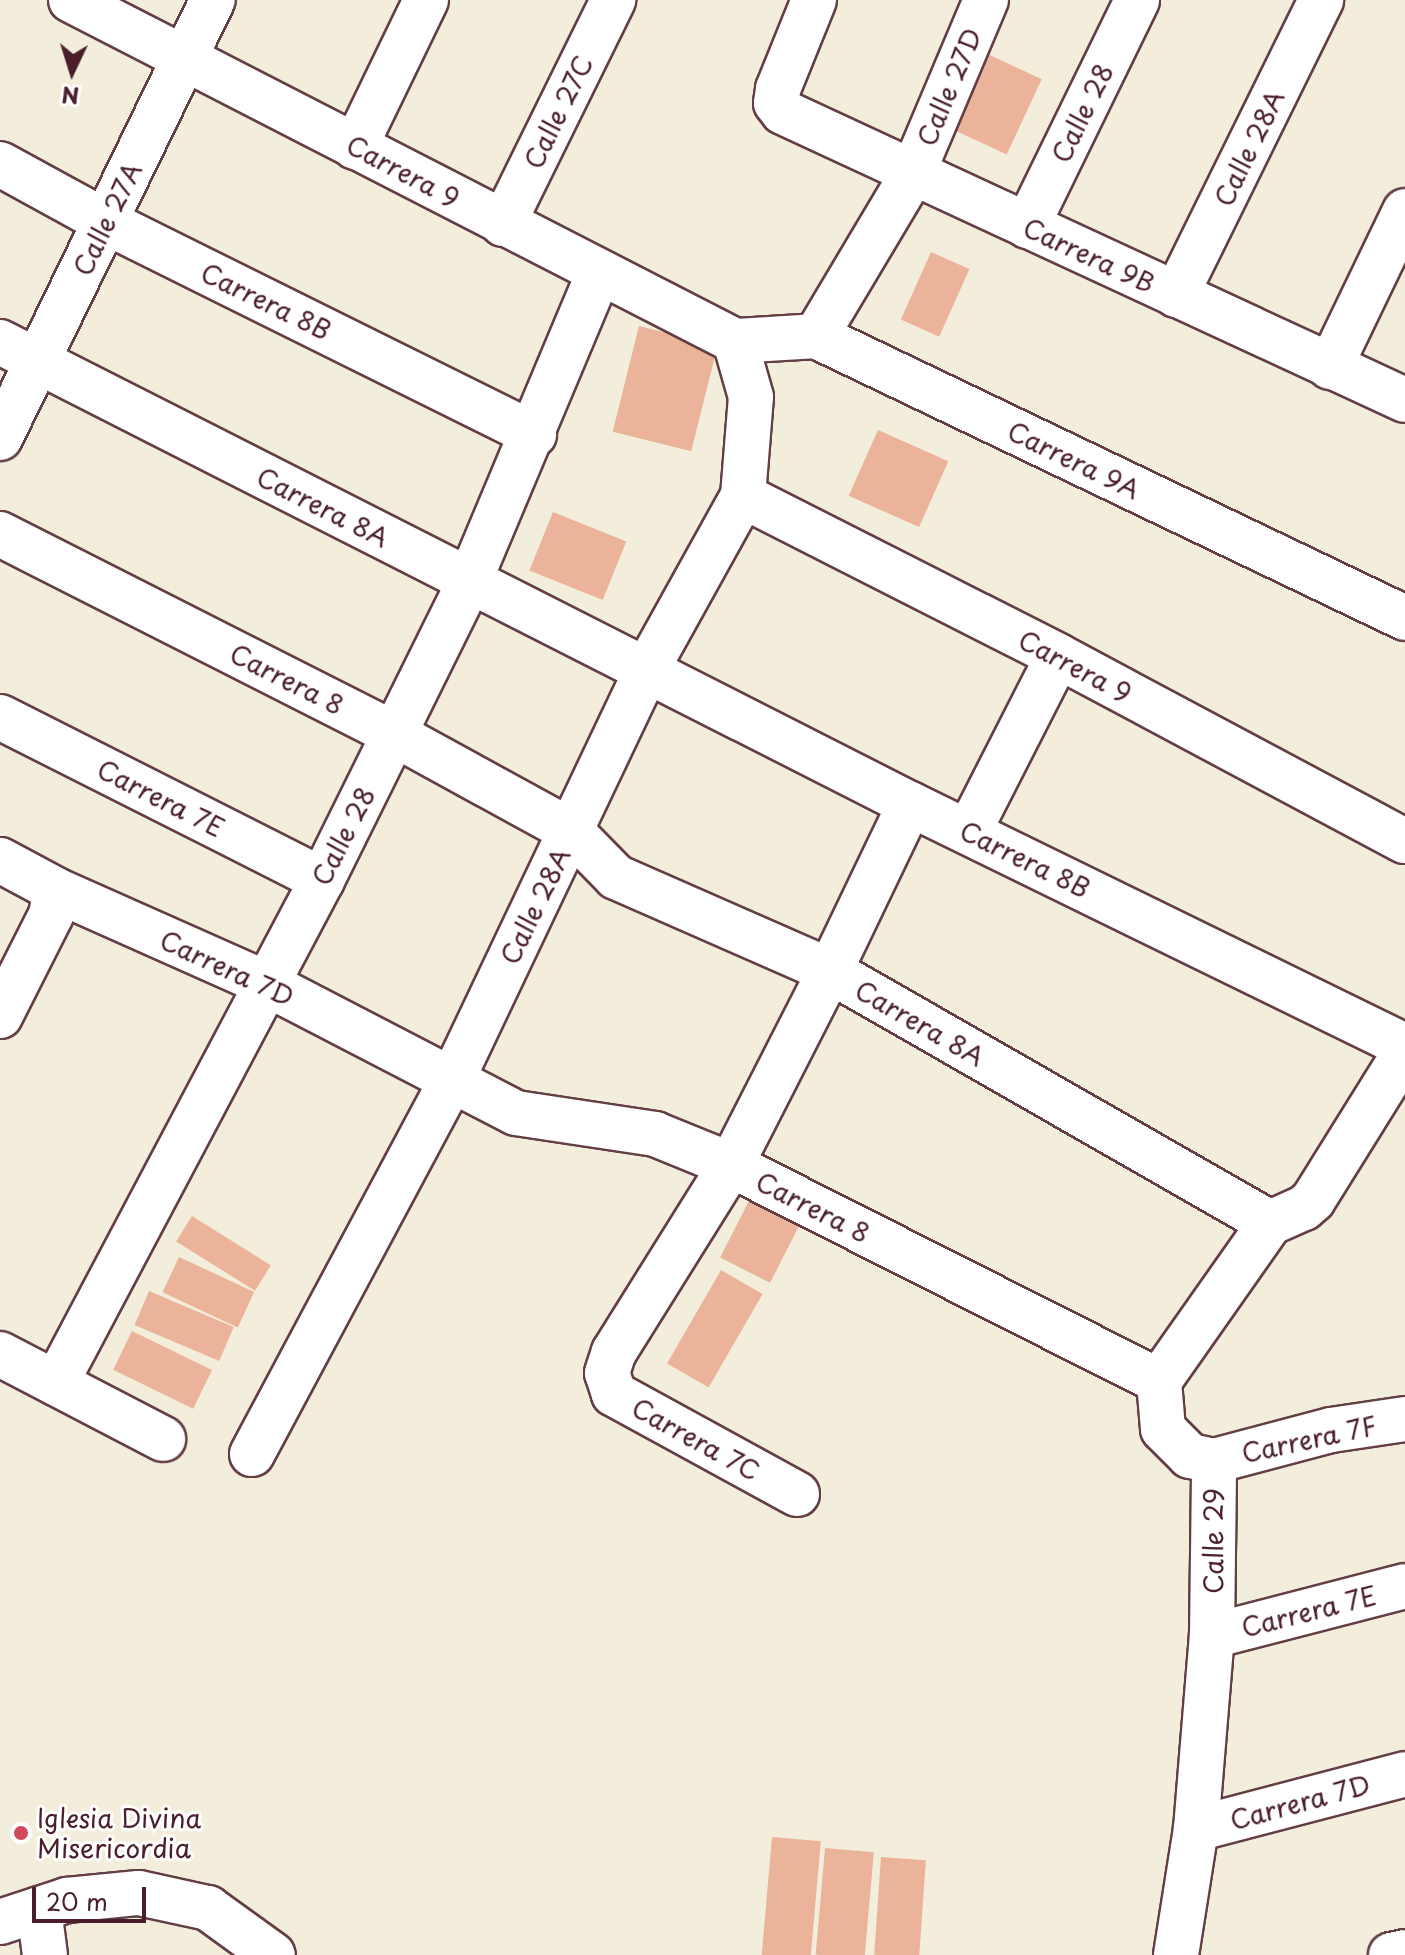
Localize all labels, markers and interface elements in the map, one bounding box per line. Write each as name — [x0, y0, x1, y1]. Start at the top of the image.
street label: Calle 27D — [910, 23, 988, 151]
north arrow — [32, 32, 112, 112]
street label: Calle 27C — [517, 50, 599, 174]
street label: Calle 28 — [1045, 58, 1119, 168]
text: N — [60, 79, 80, 114]
street label: Calle 28A — [1207, 84, 1291, 212]
street label: Carrera 9 — [341, 128, 465, 214]
street label: Calle 27A — [66, 157, 148, 281]
street label: Carrera 9B — [1019, 211, 1159, 299]
street label: Carrera 8B — [196, 256, 336, 346]
street label: Carrera 9A — [1003, 415, 1145, 505]
street label: Carrera 8A — [252, 460, 394, 554]
street label: Carrera 9 — [1013, 623, 1137, 709]
street label: Carrera 8 — [225, 637, 349, 721]
street label: Carrera 7E — [92, 753, 230, 843]
street label: Calle 28 — [305, 782, 381, 890]
street label: Carrera 8B — [955, 814, 1095, 904]
street label: Calle 28A — [493, 842, 577, 970]
street label: Carrera 7D — [155, 923, 299, 1013]
street label: Carrera 8A — [850, 973, 990, 1073]
street label: Carrera 8 — [751, 1165, 875, 1249]
street label: Carrera 7C — [626, 1391, 766, 1487]
street label: Carrera 7F — [1238, 1409, 1380, 1469]
street label: Calle 29 — [1197, 1489, 1229, 1593]
street label: Carrera 7E — [1238, 1579, 1380, 1643]
street label: Carrera 7D — [1226, 1768, 1374, 1836]
place label: Iglesia Divina Misericordia — [37, 1802, 202, 1864]
marker: Iglesia Divina Misericordia — [12, 1824, 30, 1842]
scale bar — [36, 1871, 150, 1921]
text: 20 m — [46, 1883, 108, 1919]

